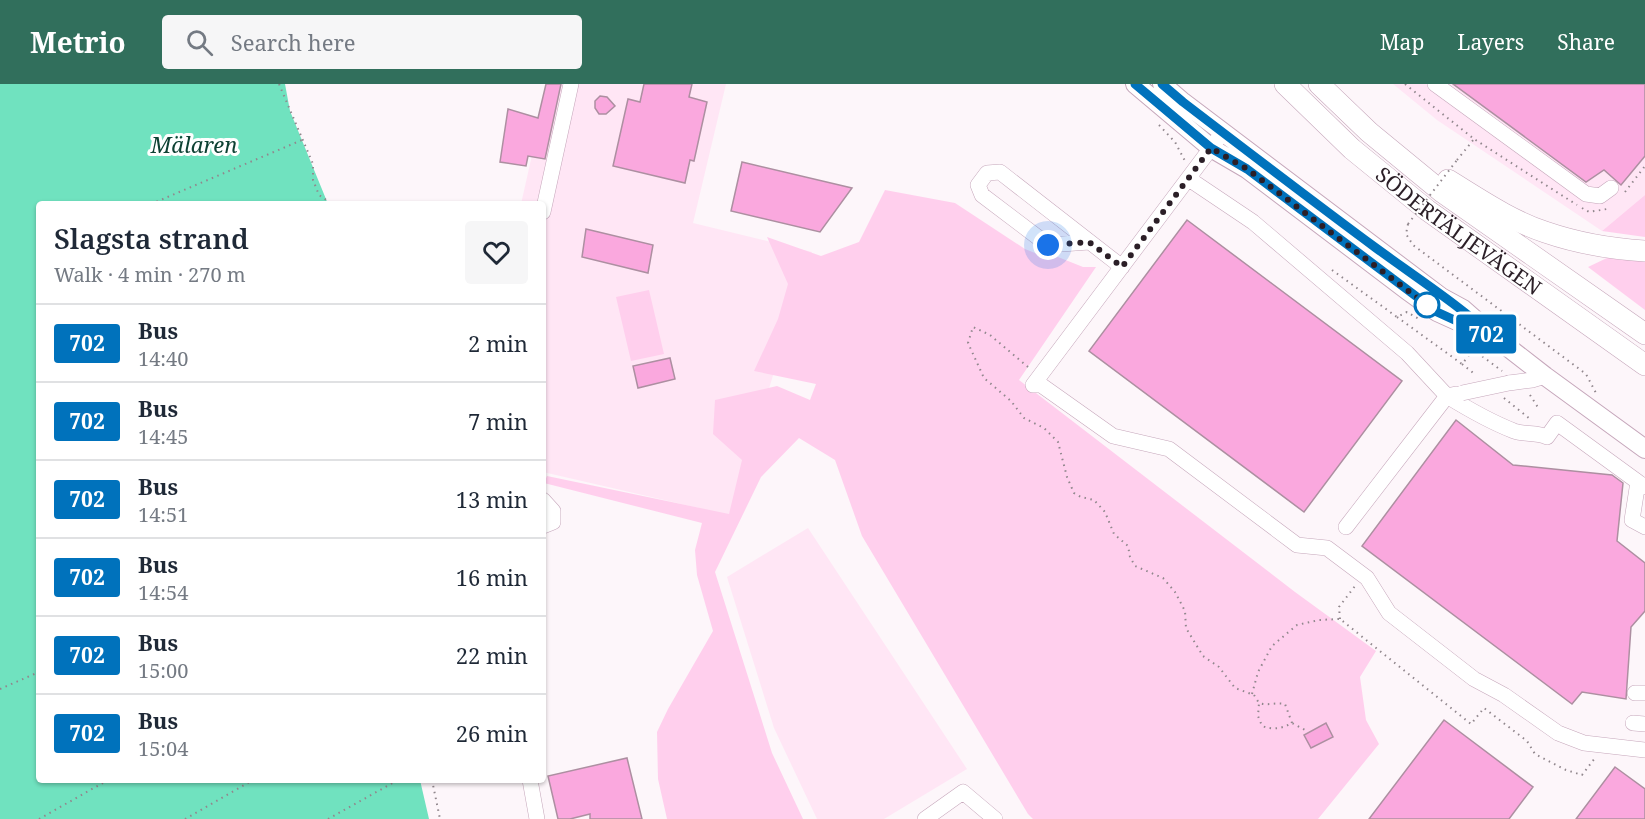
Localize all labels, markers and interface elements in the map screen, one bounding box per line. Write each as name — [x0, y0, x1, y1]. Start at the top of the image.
search box — [162, 15, 582, 69]
text: Metrio — [30, 23, 126, 61]
icon: search — [183, 26, 216, 59]
text: Search here — [231, 27, 356, 57]
text: Map — [1380, 28, 1424, 56]
text: Layers — [1457, 28, 1524, 56]
text: Share — [1557, 28, 1615, 56]
water label: Mälaren — [150, 129, 237, 159]
street label: SÖDERTÄLJEVÄGEN — [1370, 160, 1547, 301]
text: Slagsta strand — [54, 219, 249, 257]
button: heart — [465, 221, 528, 284]
your location — [1033, 230, 1063, 260]
text: Walk · 4 min · 270 m — [54, 261, 246, 288]
unlabelled marker — [1414, 292, 1440, 318]
line badge: 702 — [1452, 314, 1520, 354]
text: Bus — [138, 315, 178, 345]
text: 702 — [1468, 320, 1504, 348]
text: 2 min — [468, 328, 528, 358]
text: 702 — [69, 329, 105, 357]
text: 14:40 — [138, 345, 188, 372]
text: Bus — [138, 393, 178, 423]
text: 7 min — [468, 406, 528, 436]
text: 702 — [69, 407, 105, 435]
text: 14:45 — [138, 423, 188, 450]
text: Bus — [138, 471, 178, 501]
text: 13 min — [456, 484, 528, 514]
text: 702 — [69, 485, 105, 513]
text: 14:51 — [138, 501, 188, 528]
text: Bus — [138, 549, 178, 579]
text: 16 min — [456, 562, 528, 592]
text: 702 — [69, 563, 105, 591]
text: 14:54 — [138, 579, 188, 606]
text: Bus — [138, 627, 178, 657]
text: 22 min — [456, 640, 528, 670]
text: 702 — [69, 641, 105, 669]
text: 15:00 — [138, 657, 188, 684]
text: Bus — [138, 705, 178, 735]
text: 26 min — [456, 718, 528, 748]
text: 702 — [69, 719, 105, 747]
text: 15:04 — [138, 735, 188, 762]

